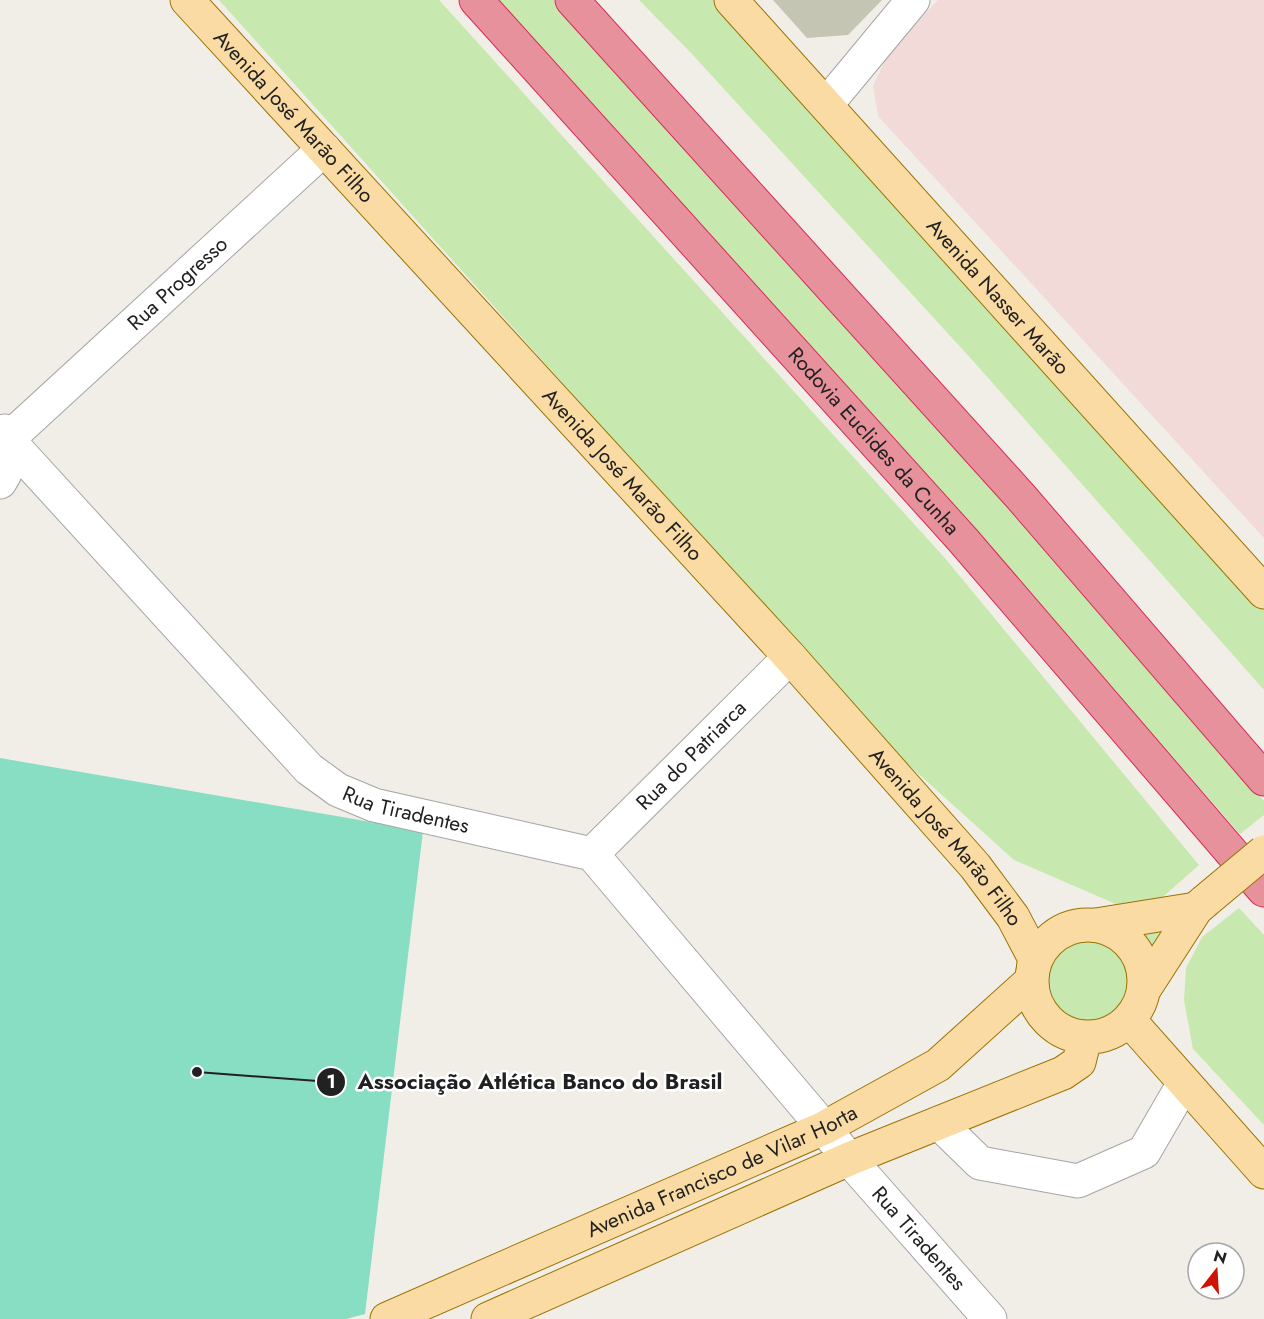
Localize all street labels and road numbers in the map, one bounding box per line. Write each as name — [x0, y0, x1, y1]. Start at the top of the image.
street label: Avenida José Marão Filho — [207, 23, 381, 210]
street label: Avenida Nasser Marão — [920, 212, 1076, 381]
street label: Rua Progresso — [121, 230, 234, 337]
street label: Rodovia Euclides da Cunha — [781, 340, 967, 542]
street label: Avenida José Marão Filho — [535, 381, 710, 568]
street label: Rua do Patriarca — [629, 694, 753, 817]
street label: Avenida José Marão Filho — [862, 741, 1030, 931]
street label: Rua Tiradentes — [338, 779, 472, 841]
street label: Avenida Francisco de Vilar Horta — [582, 1098, 863, 1245]
street label: Rua Tiradentes — [865, 1180, 973, 1297]

